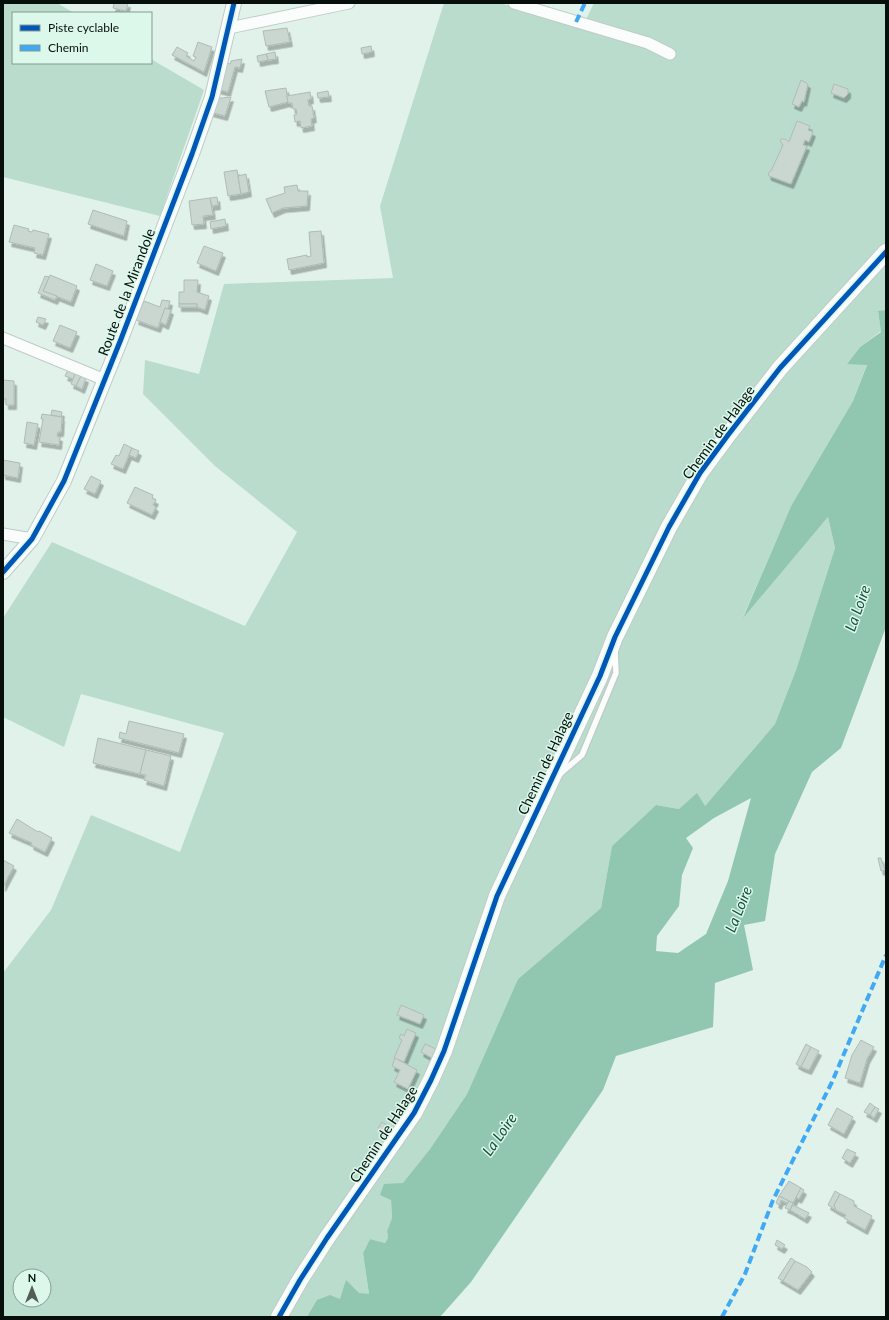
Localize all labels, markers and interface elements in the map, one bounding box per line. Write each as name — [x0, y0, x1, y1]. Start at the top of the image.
legend — [12, 12, 152, 64]
text: Piste cyclable — [48, 20, 119, 35]
text: Chemin — [48, 40, 89, 55]
street label: Route de la Mirandole — [94, 226, 158, 358]
street label: Chemin de Halage — [678, 382, 758, 482]
water label: La Loire — [840, 582, 874, 634]
street label: Chemin de Halage — [514, 709, 576, 817]
water label: La Loire — [721, 883, 755, 935]
street label: Chemin de Halage — [345, 1082, 421, 1186]
water label: La Loire — [478, 1109, 520, 1159]
north arrow — [12, 1268, 52, 1308]
text: N — [28, 1271, 36, 1284]

